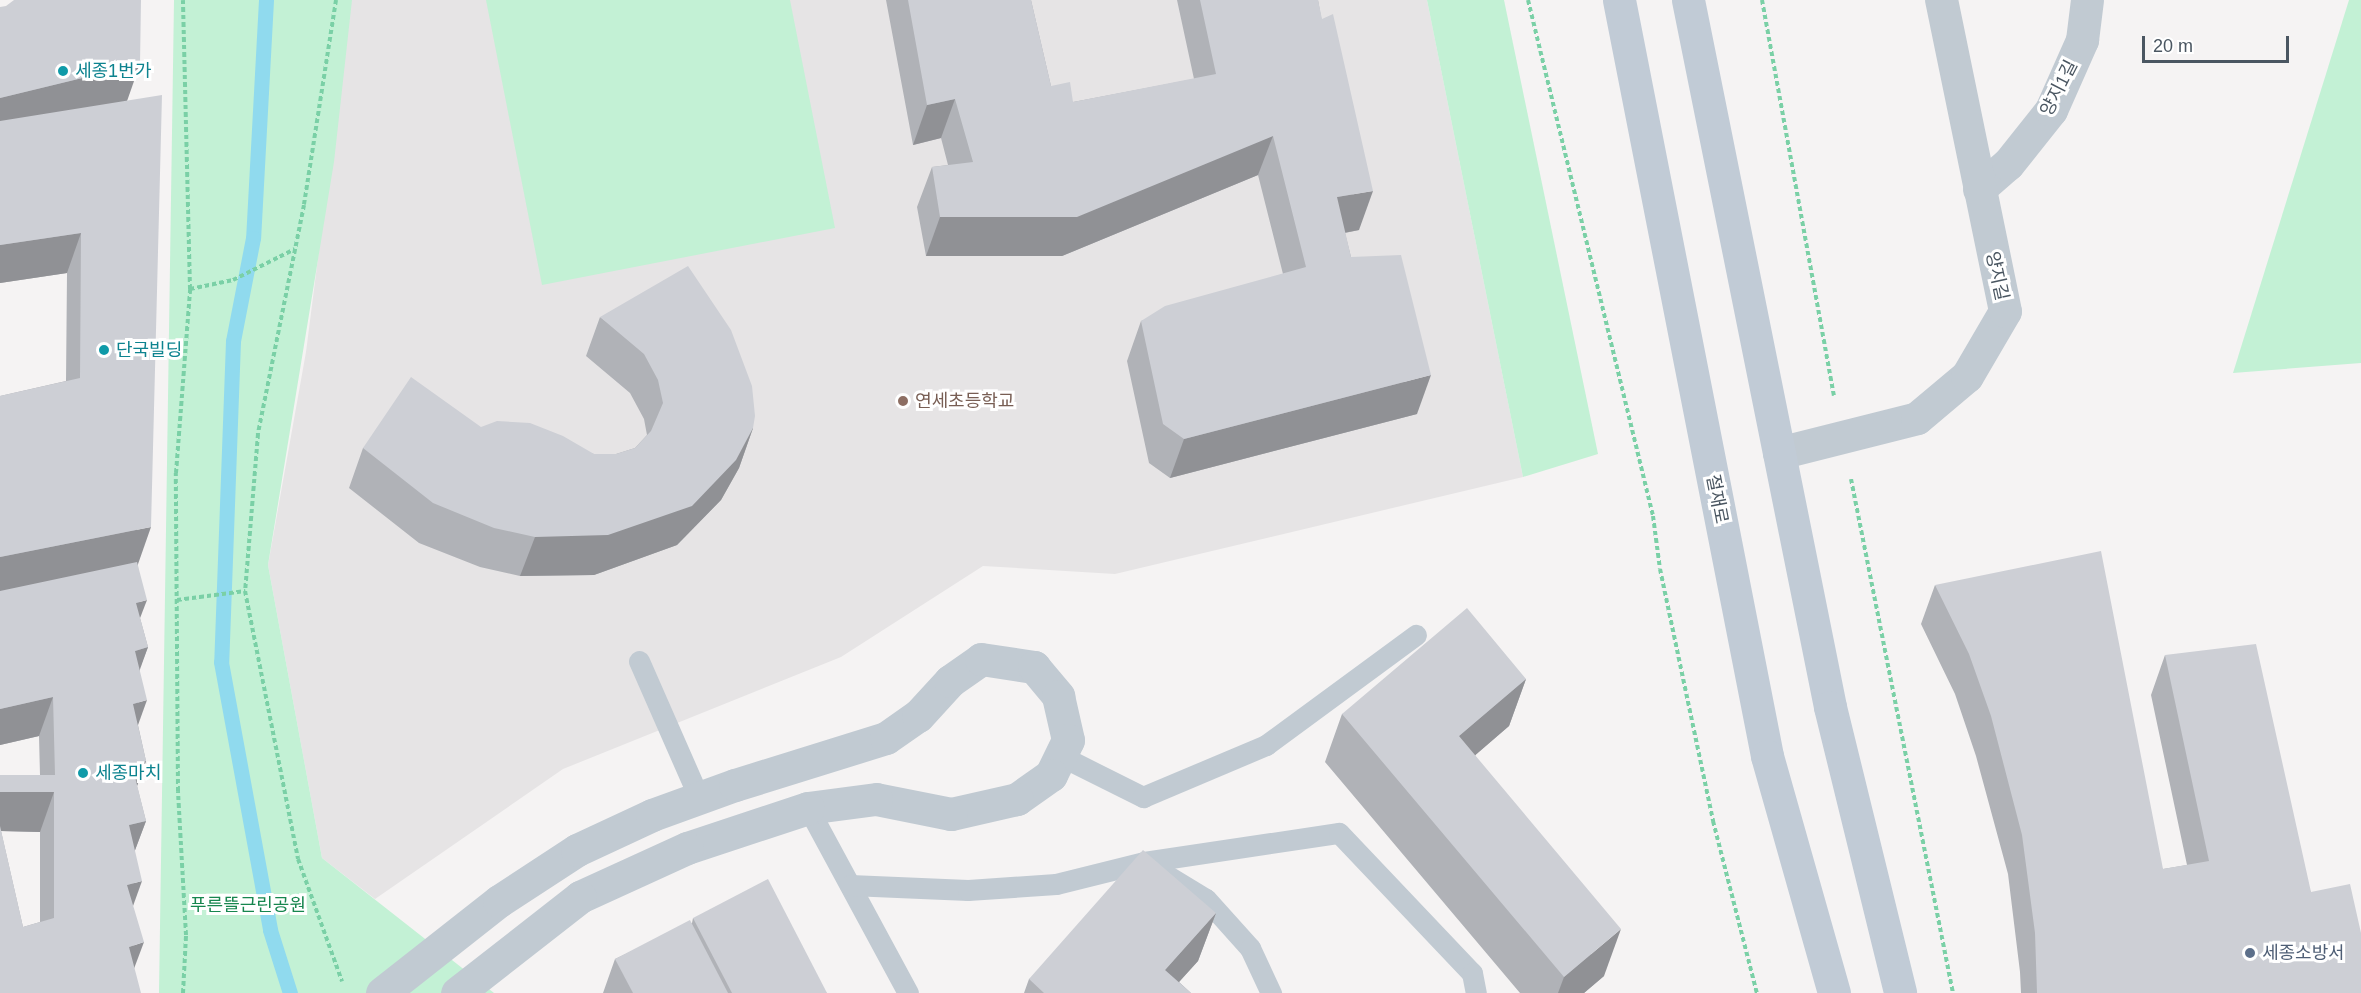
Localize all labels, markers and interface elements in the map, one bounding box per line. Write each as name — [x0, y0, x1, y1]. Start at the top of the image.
scale bar — [2145, 24, 2292, 62]
text: 20 m — [2153, 36, 2193, 56]
street label: 양지1길 — [2036, 57, 2082, 119]
place label: 세종1번가 — [75, 60, 151, 82]
marker: 세종1번가 — [56, 64, 70, 78]
street label: 양지길 — [1981, 249, 2013, 303]
place label: 단국빌딩 — [116, 339, 182, 361]
marker: 단국빌딩 — [97, 343, 111, 357]
place label: 연세초등학교 — [915, 390, 1014, 412]
marker: 연세초등학교 — [896, 394, 910, 408]
street label: 절재로 — [1702, 473, 1732, 525]
place label: 세종마치 — [95, 762, 161, 784]
marker: 세종마치 — [76, 766, 90, 780]
park label: 푸른뜰근린공원 — [190, 894, 306, 916]
place label: 세종소방서 — [2262, 942, 2345, 964]
marker: 세종소방서 — [2243, 946, 2257, 960]

